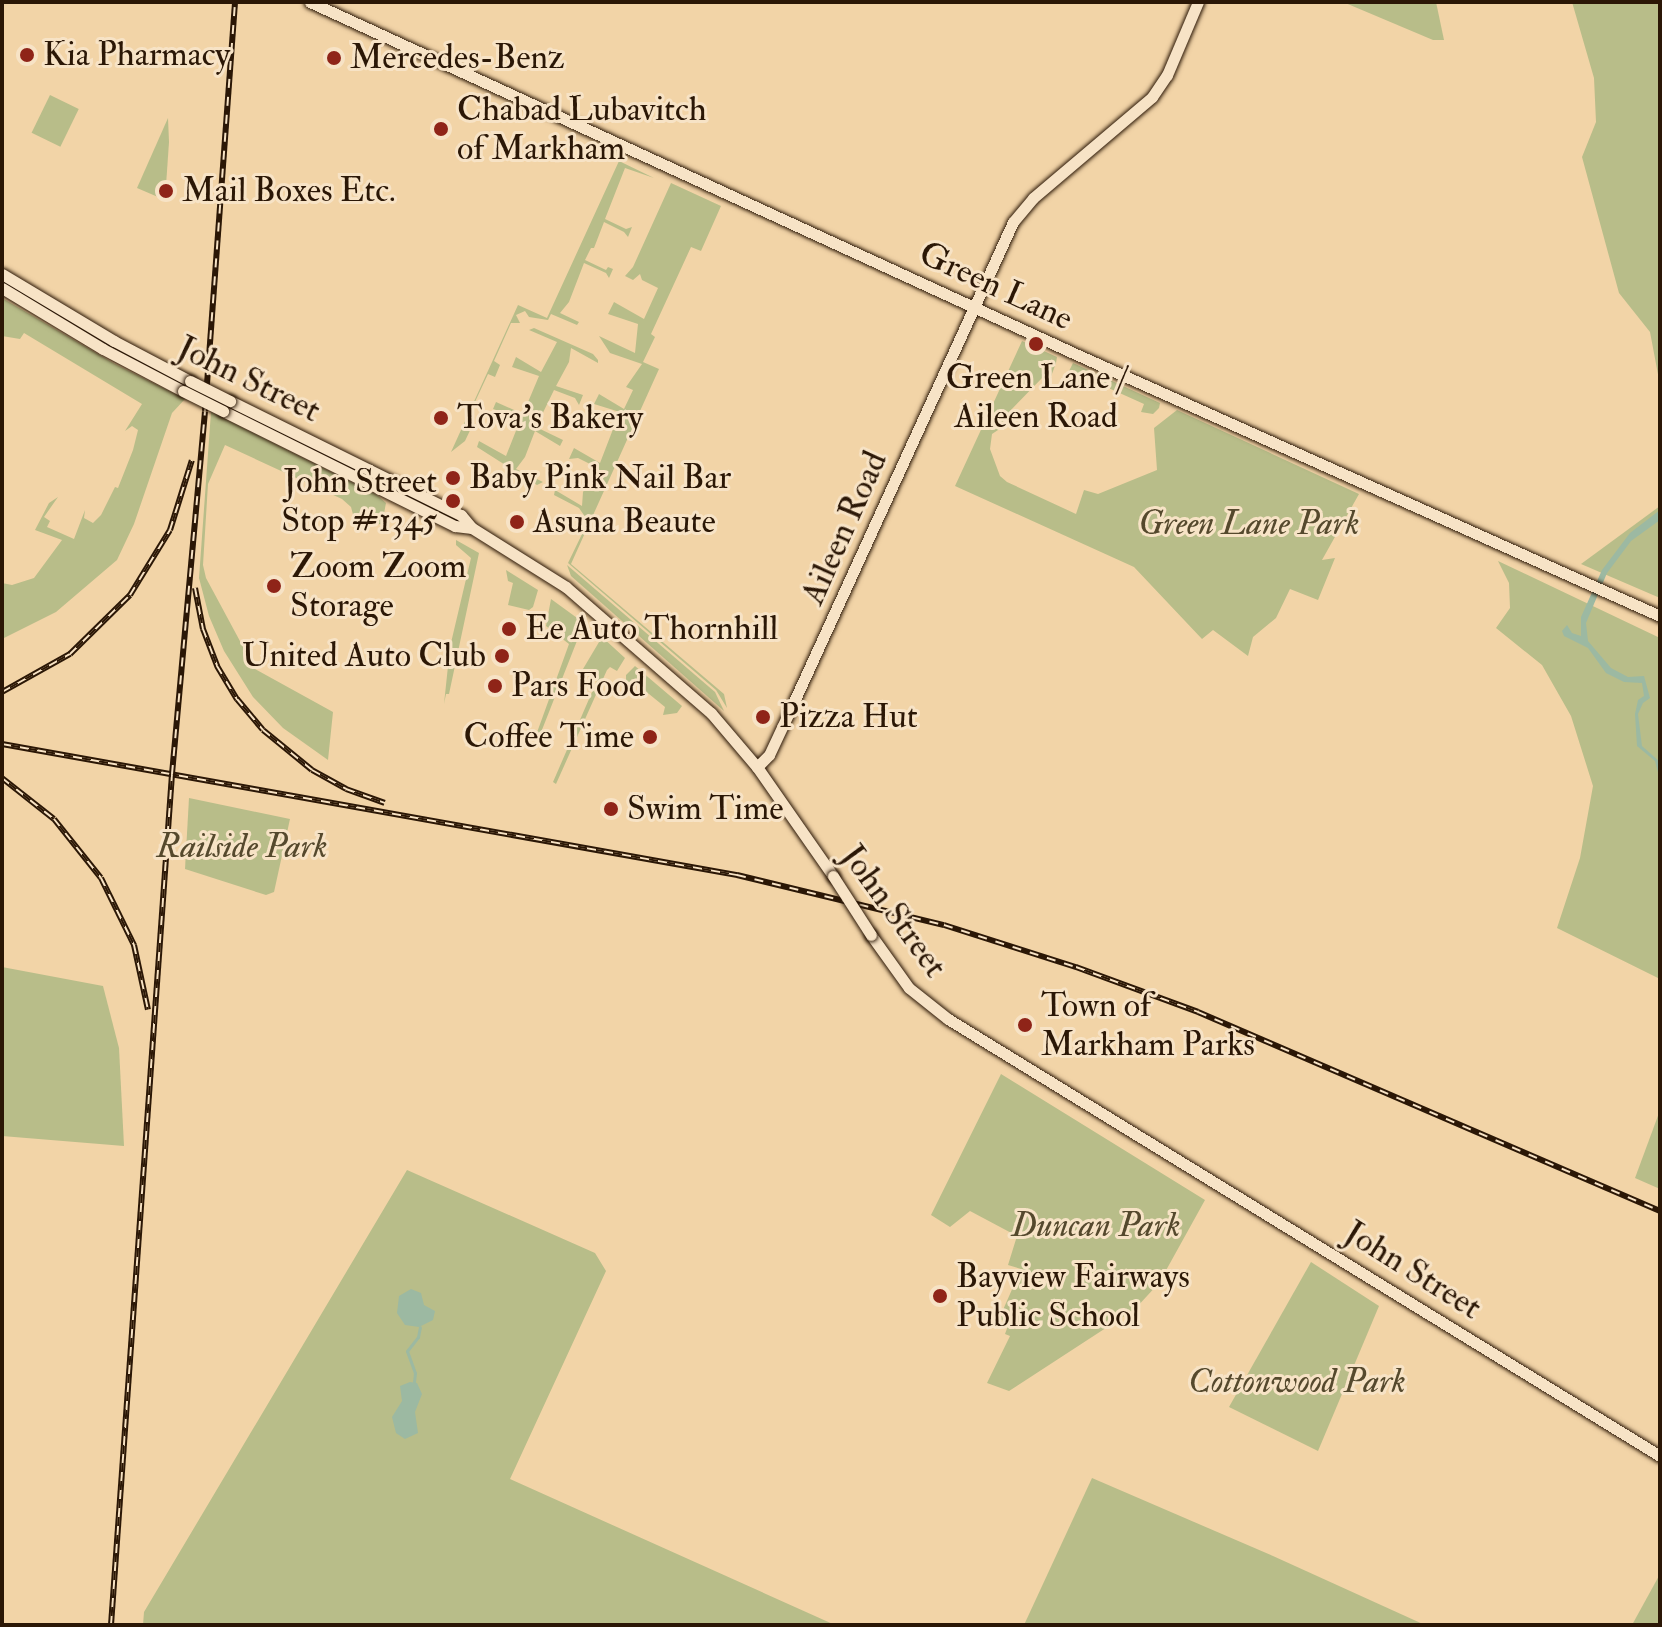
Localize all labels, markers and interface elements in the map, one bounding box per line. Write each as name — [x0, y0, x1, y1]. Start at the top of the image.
place label: Kia Pharmacy — [43, 35, 230, 75]
place label: Mercedes-Benz — [350, 38, 564, 78]
marker: Kia Pharmacy — [18, 46, 36, 64]
marker: Mercedes-Benz — [325, 49, 343, 67]
place label: Chabad Lubavitch of Markham — [457, 89, 706, 168]
marker: Chabad Lubavitch of Markham — [432, 120, 450, 138]
place label: Mail Boxes Etc. — [182, 171, 396, 211]
marker: Mail Boxes Etc. — [157, 182, 175, 200]
street label: Green Lane — [913, 233, 1079, 339]
street label: John Street — [171, 327, 327, 431]
marker: Green Lane / Aileen Road — [1027, 335, 1045, 353]
place label: Green Lane / Aileen Road — [946, 357, 1126, 436]
place label: Tova's Bakery — [457, 398, 643, 438]
marker: Tova's Bakery — [432, 409, 450, 427]
street label: Aileen Road — [792, 445, 896, 611]
place label: Baby Pink Nail Bar — [469, 458, 731, 498]
place label: John Street Stop #1345 — [281, 461, 437, 540]
marker: Baby Pink Nail Bar — [444, 469, 462, 487]
marker: John Street Stop #1345 — [444, 492, 462, 510]
place label: Asuna Beaute — [533, 502, 716, 542]
park label: Green Lane Park — [1139, 504, 1359, 544]
marker: Asuna Beaute — [508, 513, 526, 531]
place label: Zoom Zoom Storage — [290, 546, 466, 626]
marker: Zoom Zoom Storage — [265, 577, 283, 595]
place label: Ee Auto Thornhill — [525, 609, 778, 649]
marker: Ee Auto Thornhill — [500, 620, 518, 638]
place label: United Auto Club — [242, 636, 486, 676]
marker: United Auto Club — [493, 647, 511, 665]
place label: Pars Food — [511, 666, 646, 706]
marker: Pars Food — [486, 677, 504, 695]
place label: Pizza Hut — [779, 697, 918, 737]
marker: Pizza Hut — [754, 708, 772, 726]
place label: Coffee Time — [463, 717, 634, 757]
marker: Coffee Time — [641, 728, 659, 746]
place label: Swim Time — [627, 789, 783, 829]
marker: Swim Time — [602, 800, 620, 818]
park label: Railside Park — [157, 827, 327, 867]
street label: John Street — [832, 837, 956, 985]
place label: Town of Markham Parks — [1041, 985, 1255, 1064]
marker: Town of Markham Parks — [1016, 1016, 1034, 1034]
park label: Duncan Park — [1012, 1206, 1180, 1246]
street label: John Street — [1337, 1212, 1489, 1328]
place label: Bayview Fairways Public School — [956, 1256, 1190, 1336]
marker: Bayview Fairways Public School — [931, 1287, 949, 1305]
park label: Cottonwood Park — [1188, 1362, 1406, 1402]

